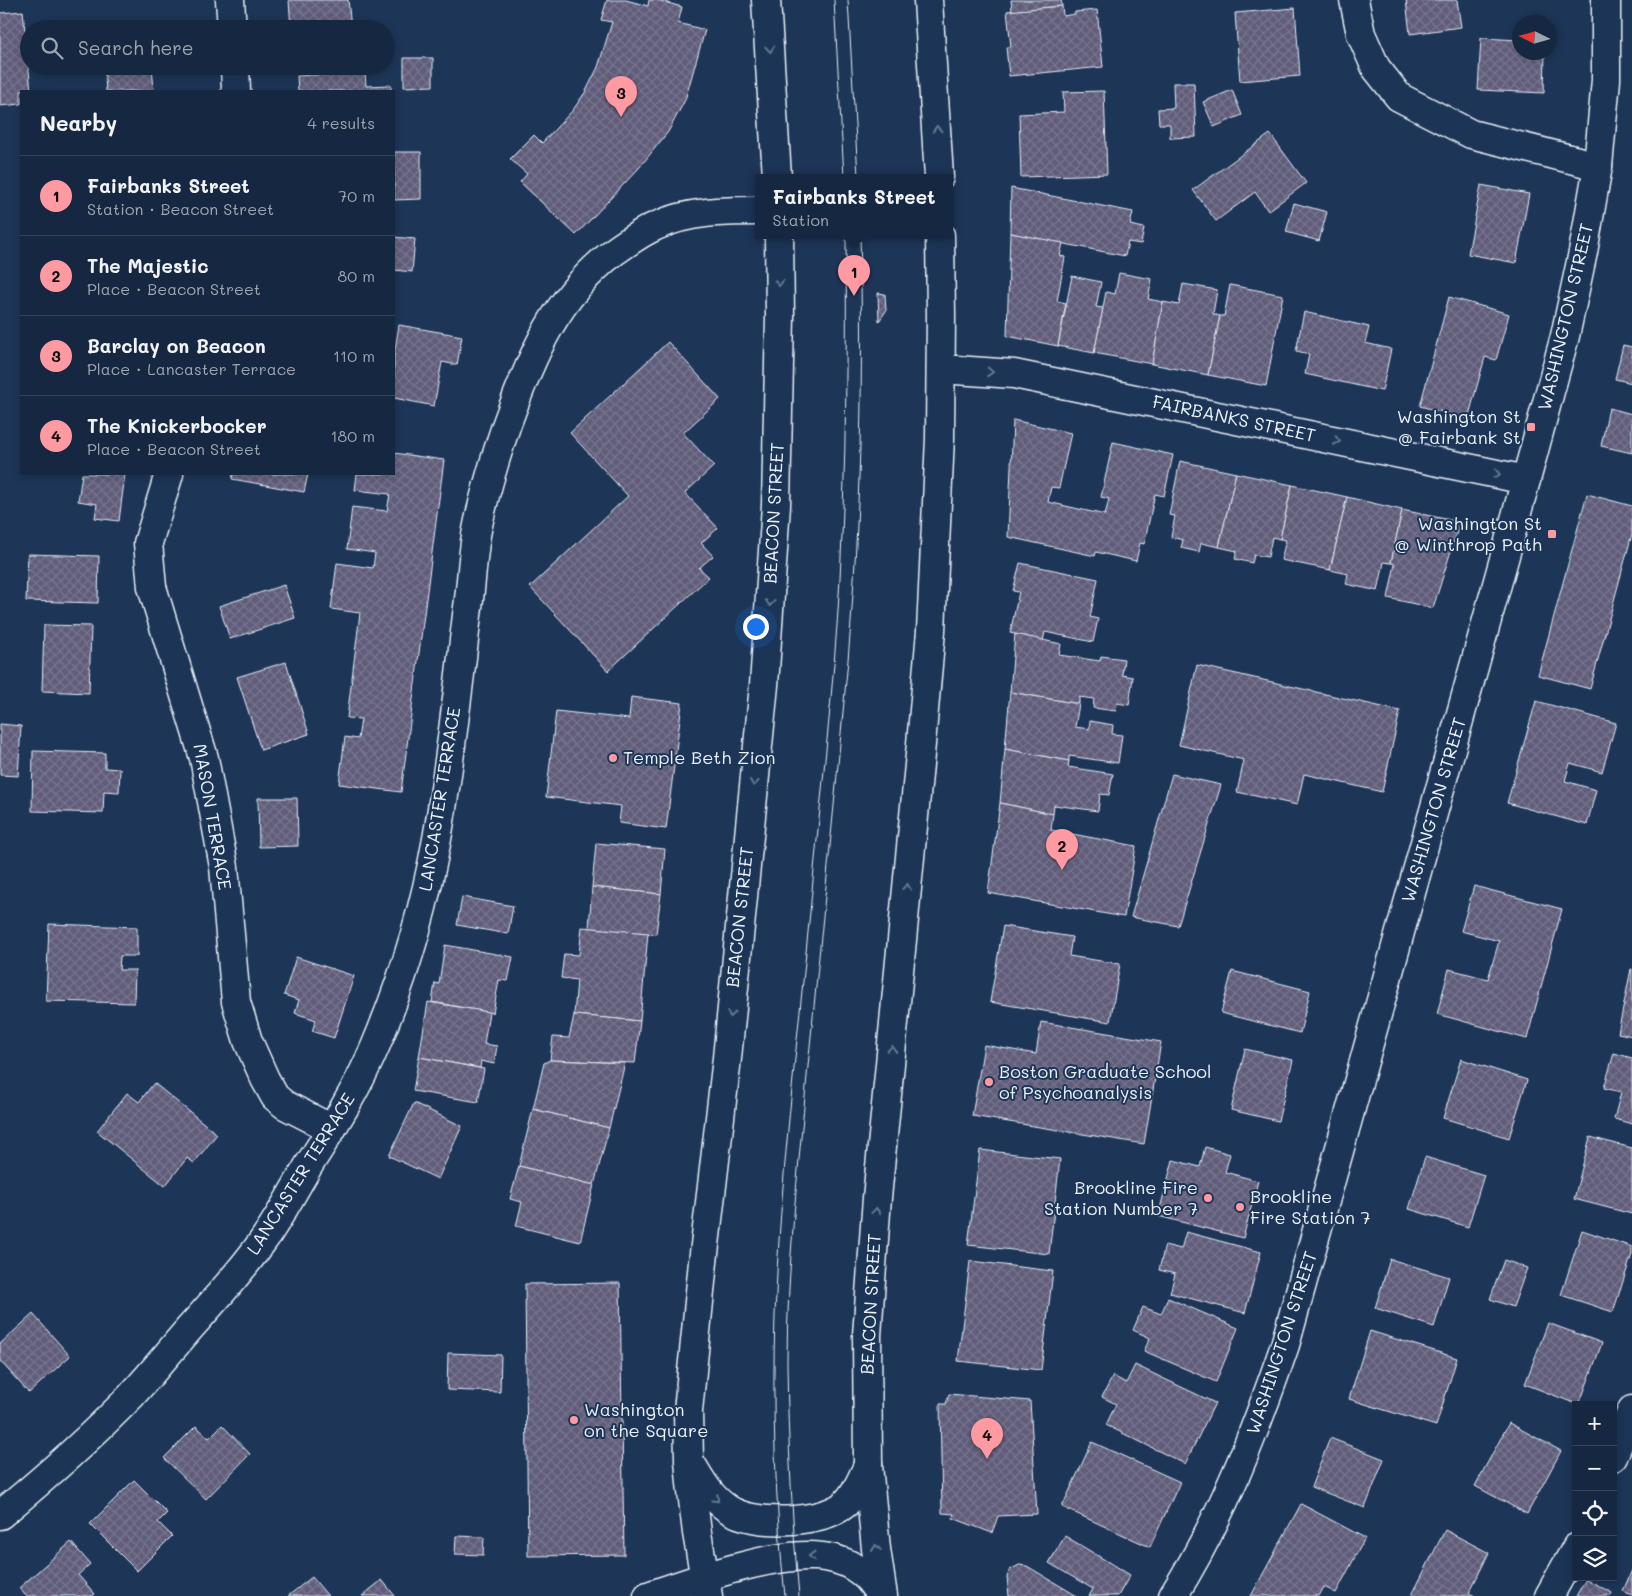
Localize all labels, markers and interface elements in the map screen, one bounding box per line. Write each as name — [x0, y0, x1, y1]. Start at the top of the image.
north arrow — [1512, 15, 1557, 60]
search box — [20, 20, 395, 75]
icon: search — [38, 34, 66, 62]
text: Search here — [78, 35, 194, 60]
one-way arrow — [764, 45, 775, 53]
pin: 3 — [605, 76, 637, 117]
text: Nearby — [40, 109, 117, 136]
text: 4 results — [307, 112, 375, 133]
one-way arrow — [931, 124, 942, 132]
text: Fairbanks Street — [87, 173, 250, 198]
popup — [755, 174, 953, 239]
text: Fairbanks Street — [773, 184, 935, 209]
text: 1 — [52, 185, 60, 206]
text: 70 m — [338, 185, 375, 206]
text: Station · Beacon Street — [87, 198, 274, 219]
text: Station — [773, 209, 829, 230]
street label: WASHINGTON STREET — [1532, 221, 1598, 413]
text: The Majestic — [87, 253, 209, 278]
pin: 1 — [838, 255, 870, 296]
text: 2 — [52, 265, 60, 286]
text: 80 m — [338, 265, 375, 286]
text: Place · Beacon Street — [87, 278, 261, 299]
one-way arrow — [774, 280, 784, 288]
text: Barclay on Beacon — [87, 333, 266, 358]
text: 3 — [51, 345, 61, 366]
text: 110 m — [333, 345, 375, 366]
text: Place · Lancaster Terrace — [87, 358, 296, 379]
one-way arrow — [986, 366, 994, 377]
street label: FAIRBANKS STREET — [1151, 389, 1318, 447]
place label: Washington St @ Fairbank St — [1397, 404, 1521, 449]
text: The Knickerbocker — [87, 413, 267, 438]
marker: Washington St @ Fairbank St — [1525, 421, 1537, 433]
text: 4 — [51, 425, 61, 446]
text: 180 m — [330, 425, 375, 446]
one-way arrow — [1333, 435, 1342, 446]
text: Place · Beacon Street — [87, 438, 261, 459]
street label: BEACON STREET — [757, 442, 789, 584]
one-way arrow — [1492, 469, 1501, 479]
place label: Washington St @ Winthrop Path — [1394, 511, 1542, 556]
marker: Washington St @ Winthrop Path — [1546, 528, 1558, 540]
one-way arrow — [764, 600, 775, 608]
your location — [743, 614, 769, 640]
street label: LANCASTER TERRACE — [413, 705, 465, 893]
street label: WASHINGTON STREET — [1395, 714, 1471, 905]
street label: MASON TERRACE — [188, 742, 238, 892]
place label: Temple Beth Zion — [623, 745, 775, 769]
marker: Temple Beth Zion — [607, 752, 619, 764]
one-way arrow — [749, 779, 760, 787]
pin: 2 — [1046, 829, 1078, 870]
street label: BEACON STREET — [720, 845, 758, 988]
one-way arrow — [901, 883, 912, 891]
one-way arrow — [725, 1010, 736, 1018]
one-way arrow — [886, 1045, 897, 1053]
place label: Boston Graduate School of Psychoanalysis — [999, 1059, 1212, 1104]
marker: Boston Graduate School of Psychoanalysis — [983, 1076, 995, 1088]
street label: LANCASTER TERRACE — [241, 1088, 360, 1259]
place label: Brookline Fire Station Number 7 — [1044, 1175, 1198, 1220]
place label: Brookline Fire Station 7 — [1250, 1184, 1371, 1229]
marker: Brookline Fire Station Number 7 — [1202, 1192, 1214, 1204]
marker: Brookline Fire Station 7 — [1234, 1201, 1246, 1213]
one-way arrow — [870, 1207, 881, 1215]
street label: BEACON STREET — [854, 1233, 886, 1375]
street label: WASHINGTON STREET — [1240, 1248, 1322, 1437]
place label: Washington on the Square — [584, 1397, 708, 1442]
map controls — [1572, 1401, 1617, 1581]
button: + — [1572, 1401, 1617, 1446]
marker: Washington on the Square — [568, 1414, 580, 1426]
pin: 4 — [971, 1418, 1003, 1459]
button: − — [1572, 1446, 1617, 1491]
button: locate — [1572, 1491, 1617, 1536]
one-way arrow — [711, 1493, 720, 1502]
button: layers — [1572, 1536, 1617, 1581]
one-way arrow — [871, 1543, 882, 1551]
one-way arrow — [807, 1551, 815, 1561]

